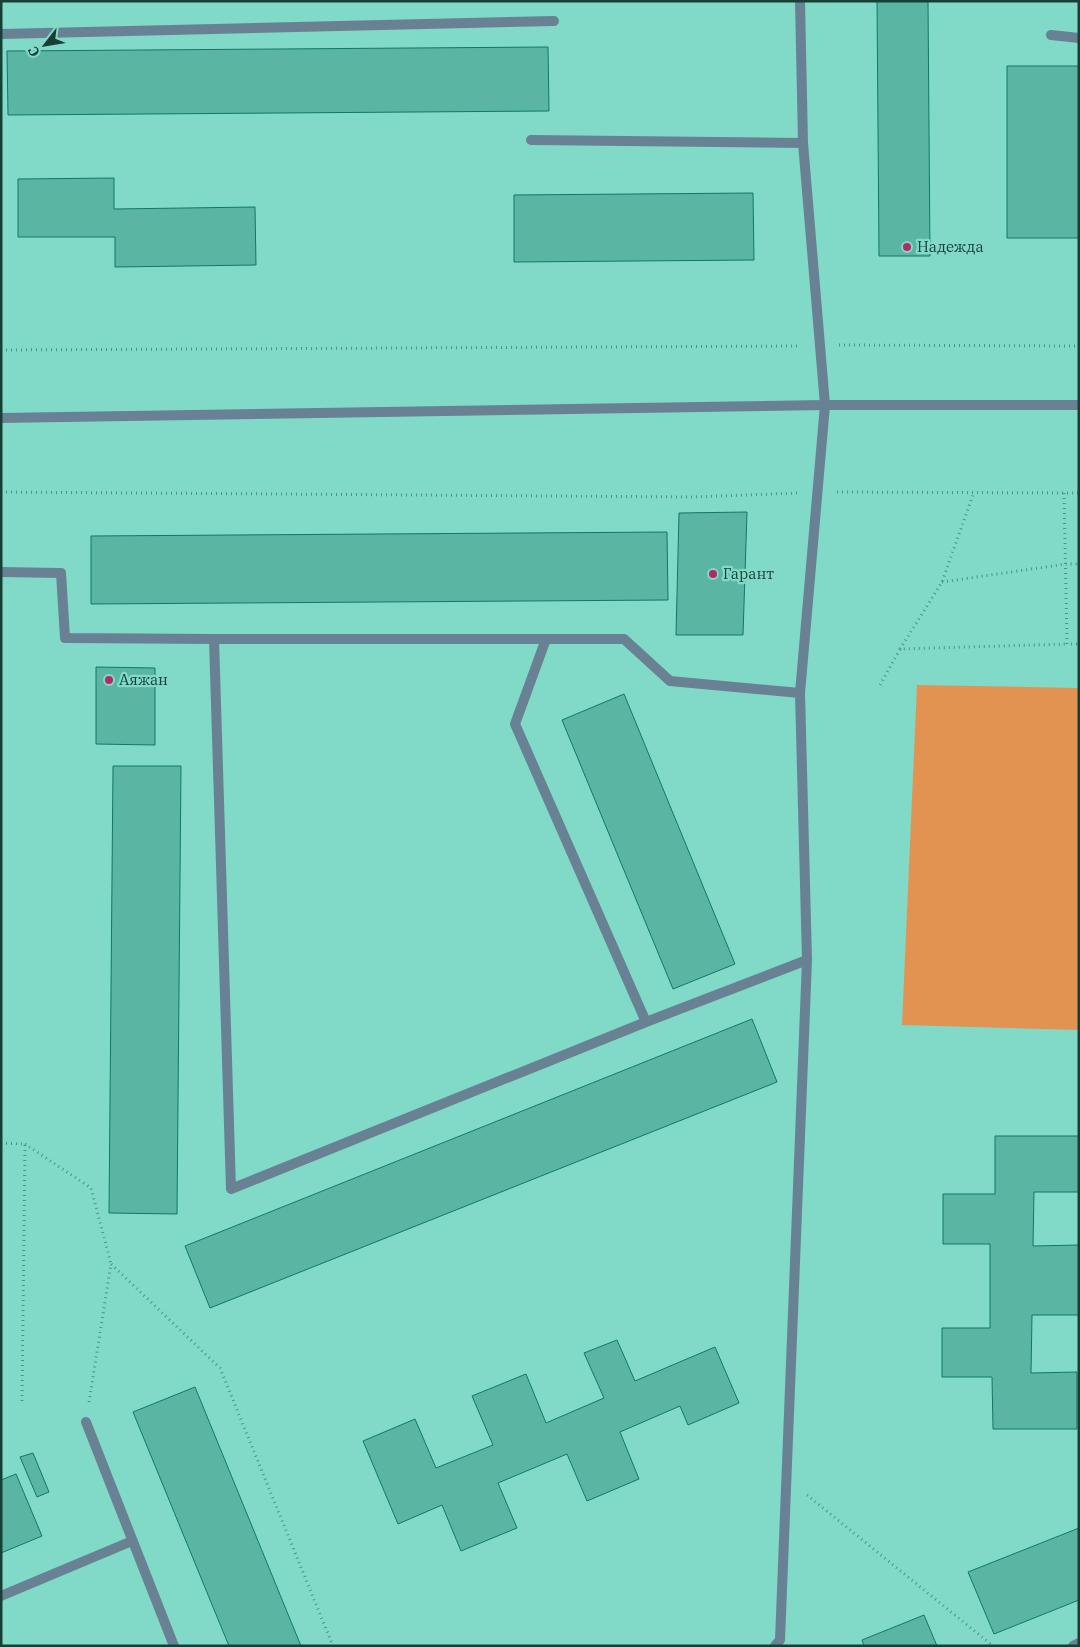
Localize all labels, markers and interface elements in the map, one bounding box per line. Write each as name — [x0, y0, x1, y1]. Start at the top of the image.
north arrow — [20, 20, 70, 70]
text: С — [24, 43, 44, 60]
place label: Надежда — [917, 237, 984, 256]
marker: Надежда — [901, 241, 913, 253]
place label: Гарант — [723, 564, 774, 583]
marker: Гарант — [707, 568, 719, 580]
place label: Аяжан — [119, 670, 168, 689]
marker: Аяжан — [103, 674, 115, 686]

